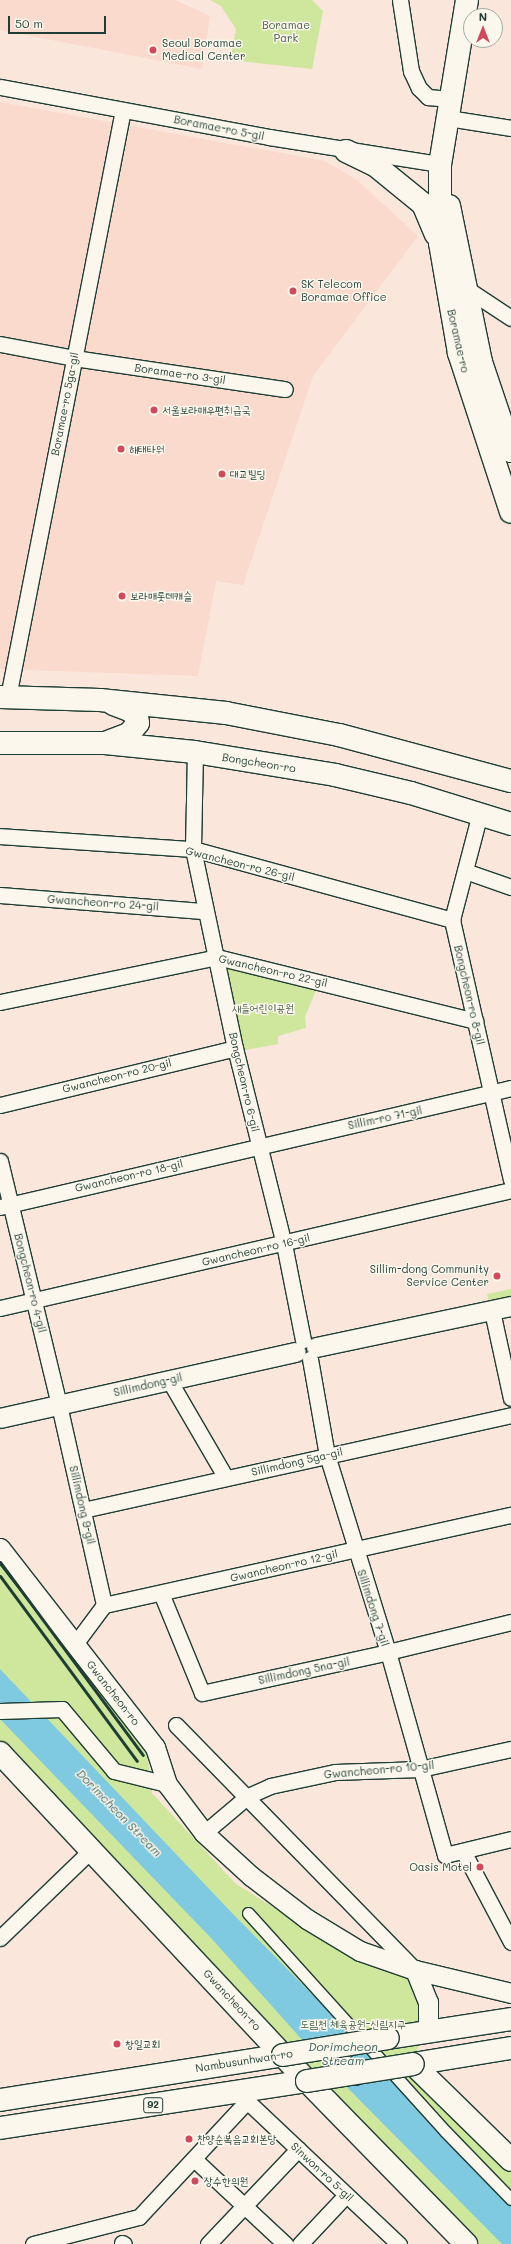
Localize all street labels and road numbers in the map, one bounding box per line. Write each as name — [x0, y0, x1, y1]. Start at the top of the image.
street label: Boramae-ro 5-gil — [173, 113, 265, 143]
street label: Boramae-ro — [444, 308, 472, 374]
street label: Boramae-ro 5ga-gil — [48, 351, 82, 457]
street label: Boramae-ro 3-gil — [134, 361, 226, 387]
street label: Bongcheon-ro — [221, 751, 297, 775]
street label: Gwancheon-ro 26-gil — [184, 844, 296, 884]
street label: Gwancheon-ro 24-gil — [47, 893, 159, 913]
street label: Bongcheon-ro 8-gil — [451, 944, 487, 1046]
street label: Gwancheon-ro 22-gil — [217, 952, 329, 990]
street label: Bongcheon-ro 6-gil — [226, 1031, 262, 1133]
street label: Gwancheon-ro 20-gil — [61, 1056, 173, 1096]
street label: Sillim-ro 71-gil — [347, 1104, 423, 1132]
street label: Gwancheon-ro 18-gil — [74, 1157, 184, 1195]
street label: Gwancheon-ro 16-gil — [201, 1231, 311, 1269]
street label: Bongcheon-ro 4-gil — [11, 1232, 49, 1334]
street label: Sillimdong-gil — [112, 1371, 184, 1399]
street label: Sillimdong 5ga-gil — [250, 1445, 344, 1479]
street label: Sillimdong 9-gil — [67, 1464, 97, 1546]
street label: Gwancheon-ro 12-gil — [229, 1547, 339, 1585]
street label: Sillimdong 7-gil — [354, 1568, 392, 1648]
street label: Sillimdong 5na-gil — [257, 1655, 351, 1687]
street label: Gwancheon-ro — [84, 1658, 142, 1728]
street label: Gwancheon-ro 10-gil — [323, 1759, 435, 1781]
street label: Gwancheon-ro — [200, 1967, 264, 2033]
street label: Nambusunhwan-ro — [194, 2047, 294, 2075]
road number: 92 — [143, 2097, 163, 2113]
street label: Sinwon-ro 5-gil — [288, 2140, 356, 2204]

